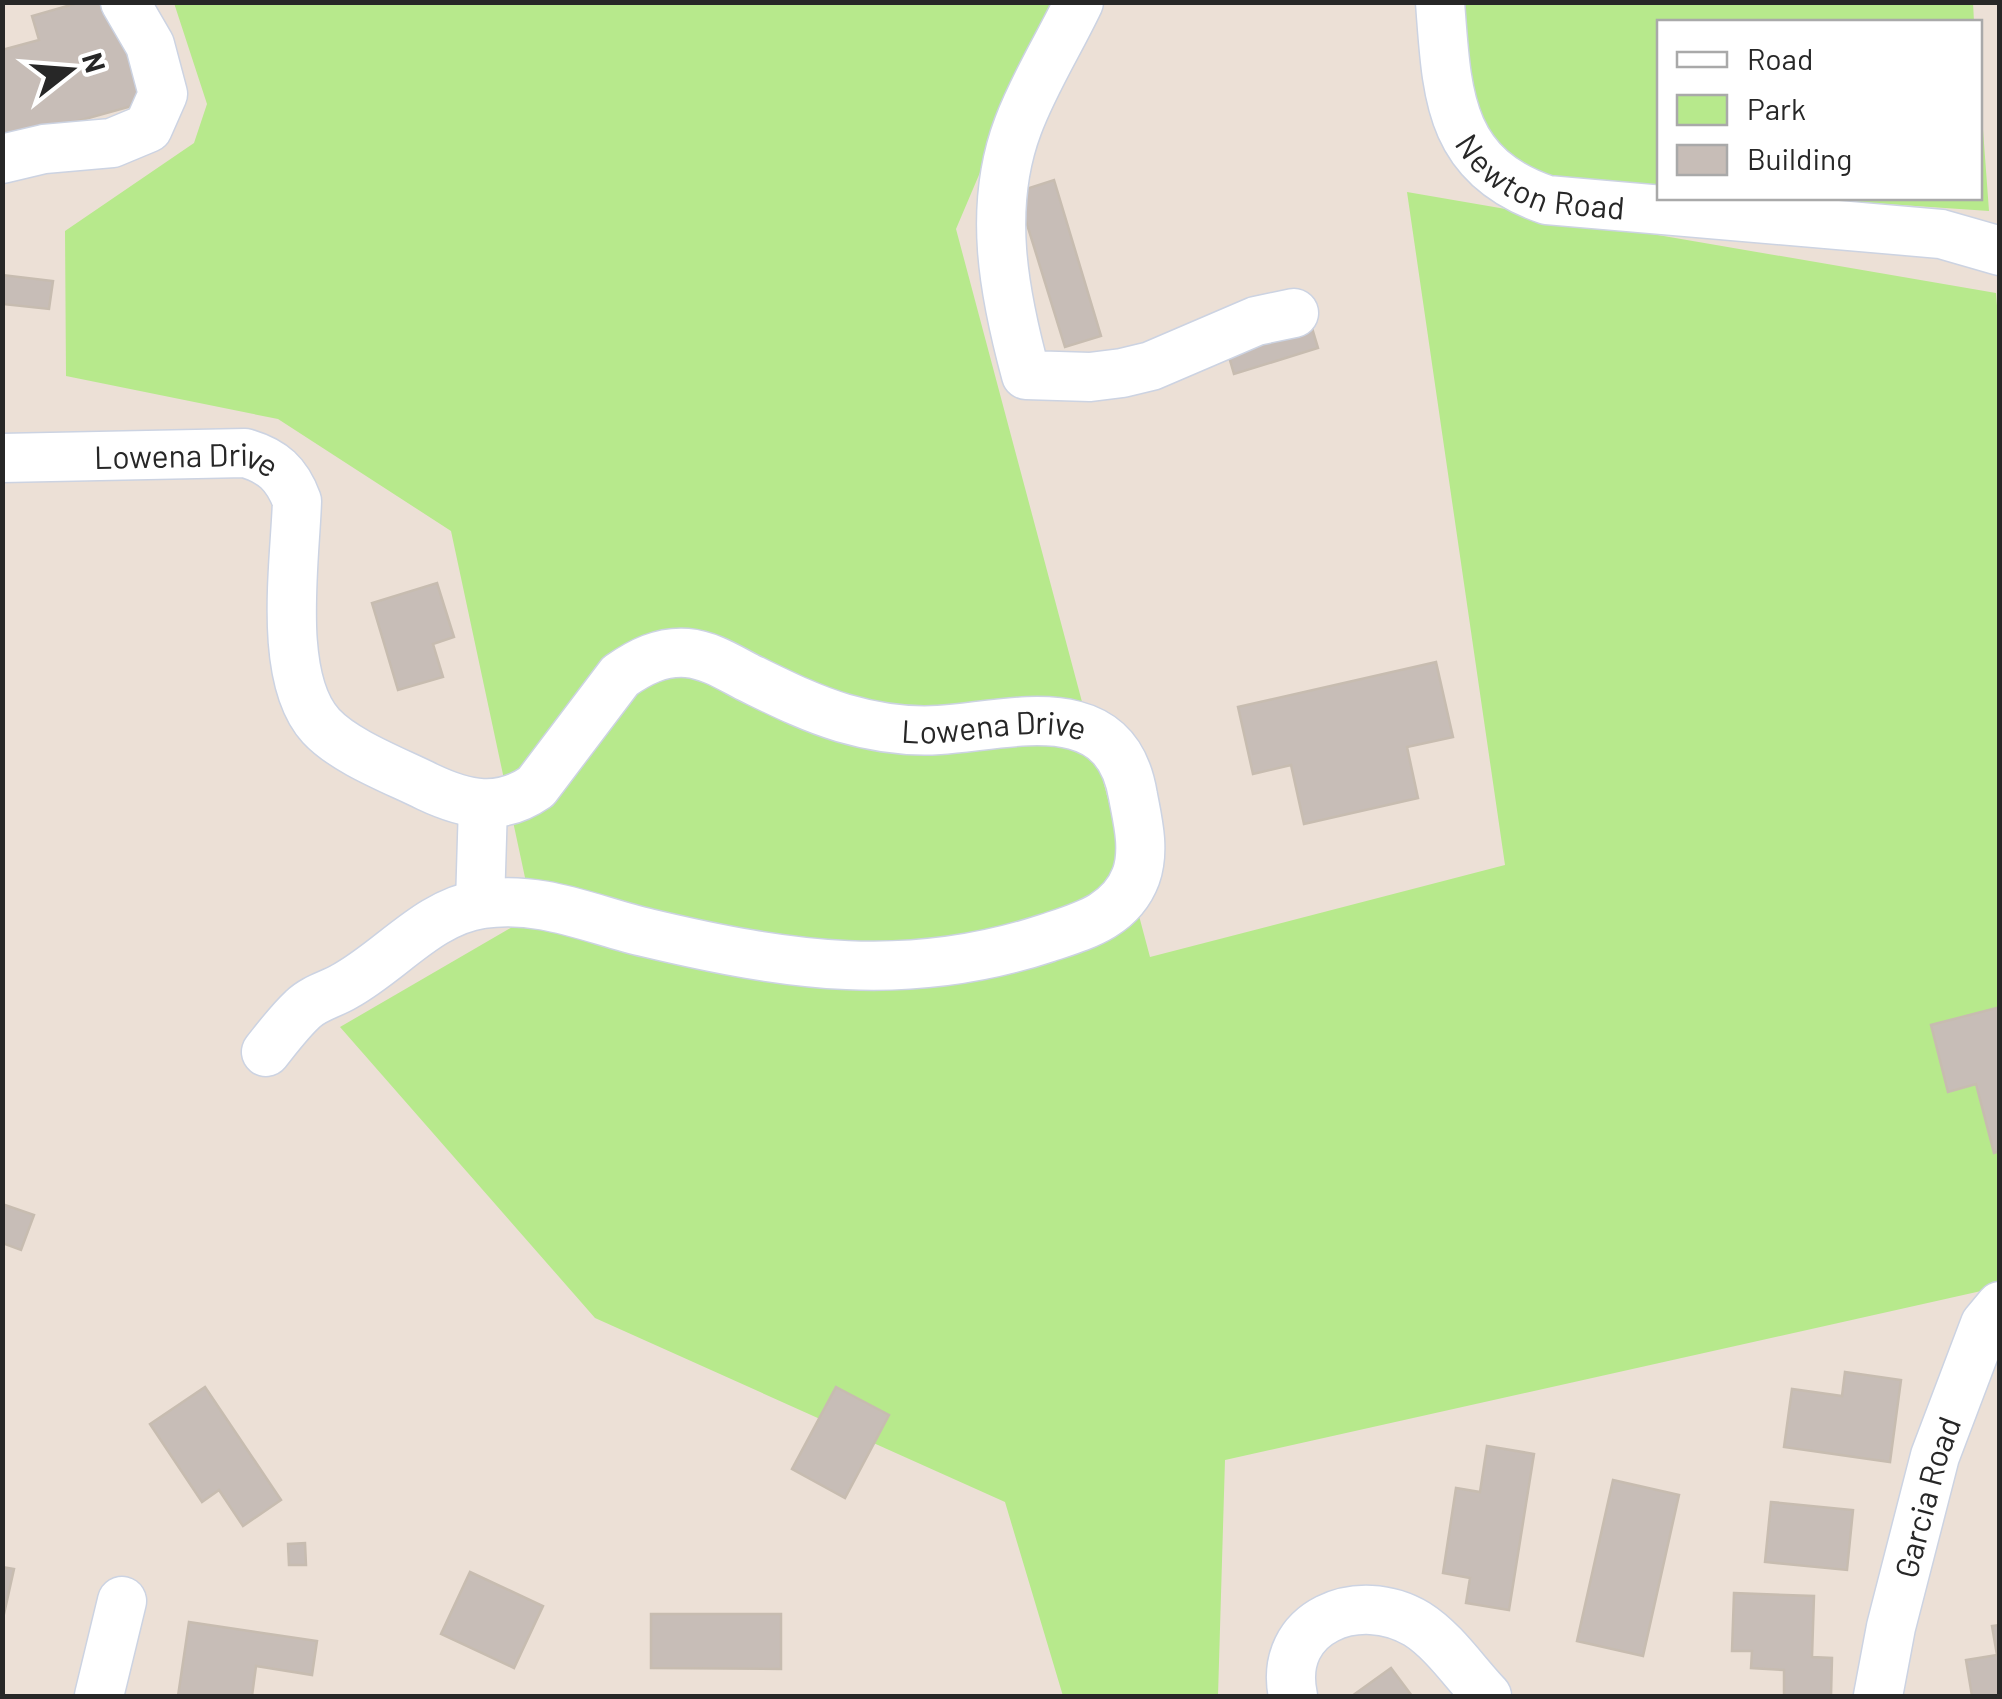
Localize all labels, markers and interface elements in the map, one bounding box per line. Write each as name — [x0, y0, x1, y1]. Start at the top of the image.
north arrow — [20, 20, 120, 120]
legend — [1657, 20, 1982, 200]
text: Road — [1747, 40, 1813, 76]
text: N — [76, 49, 114, 76]
text: Park — [1747, 90, 1806, 126]
street label: Newton Road — [1449, 126, 1627, 226]
text: Building — [1747, 140, 1852, 176]
street label: Lowena Drive — [94, 434, 287, 484]
street label: Lowena Drive — [900, 702, 1092, 750]
street label: Garcia Road — [1886, 1411, 1967, 1581]

